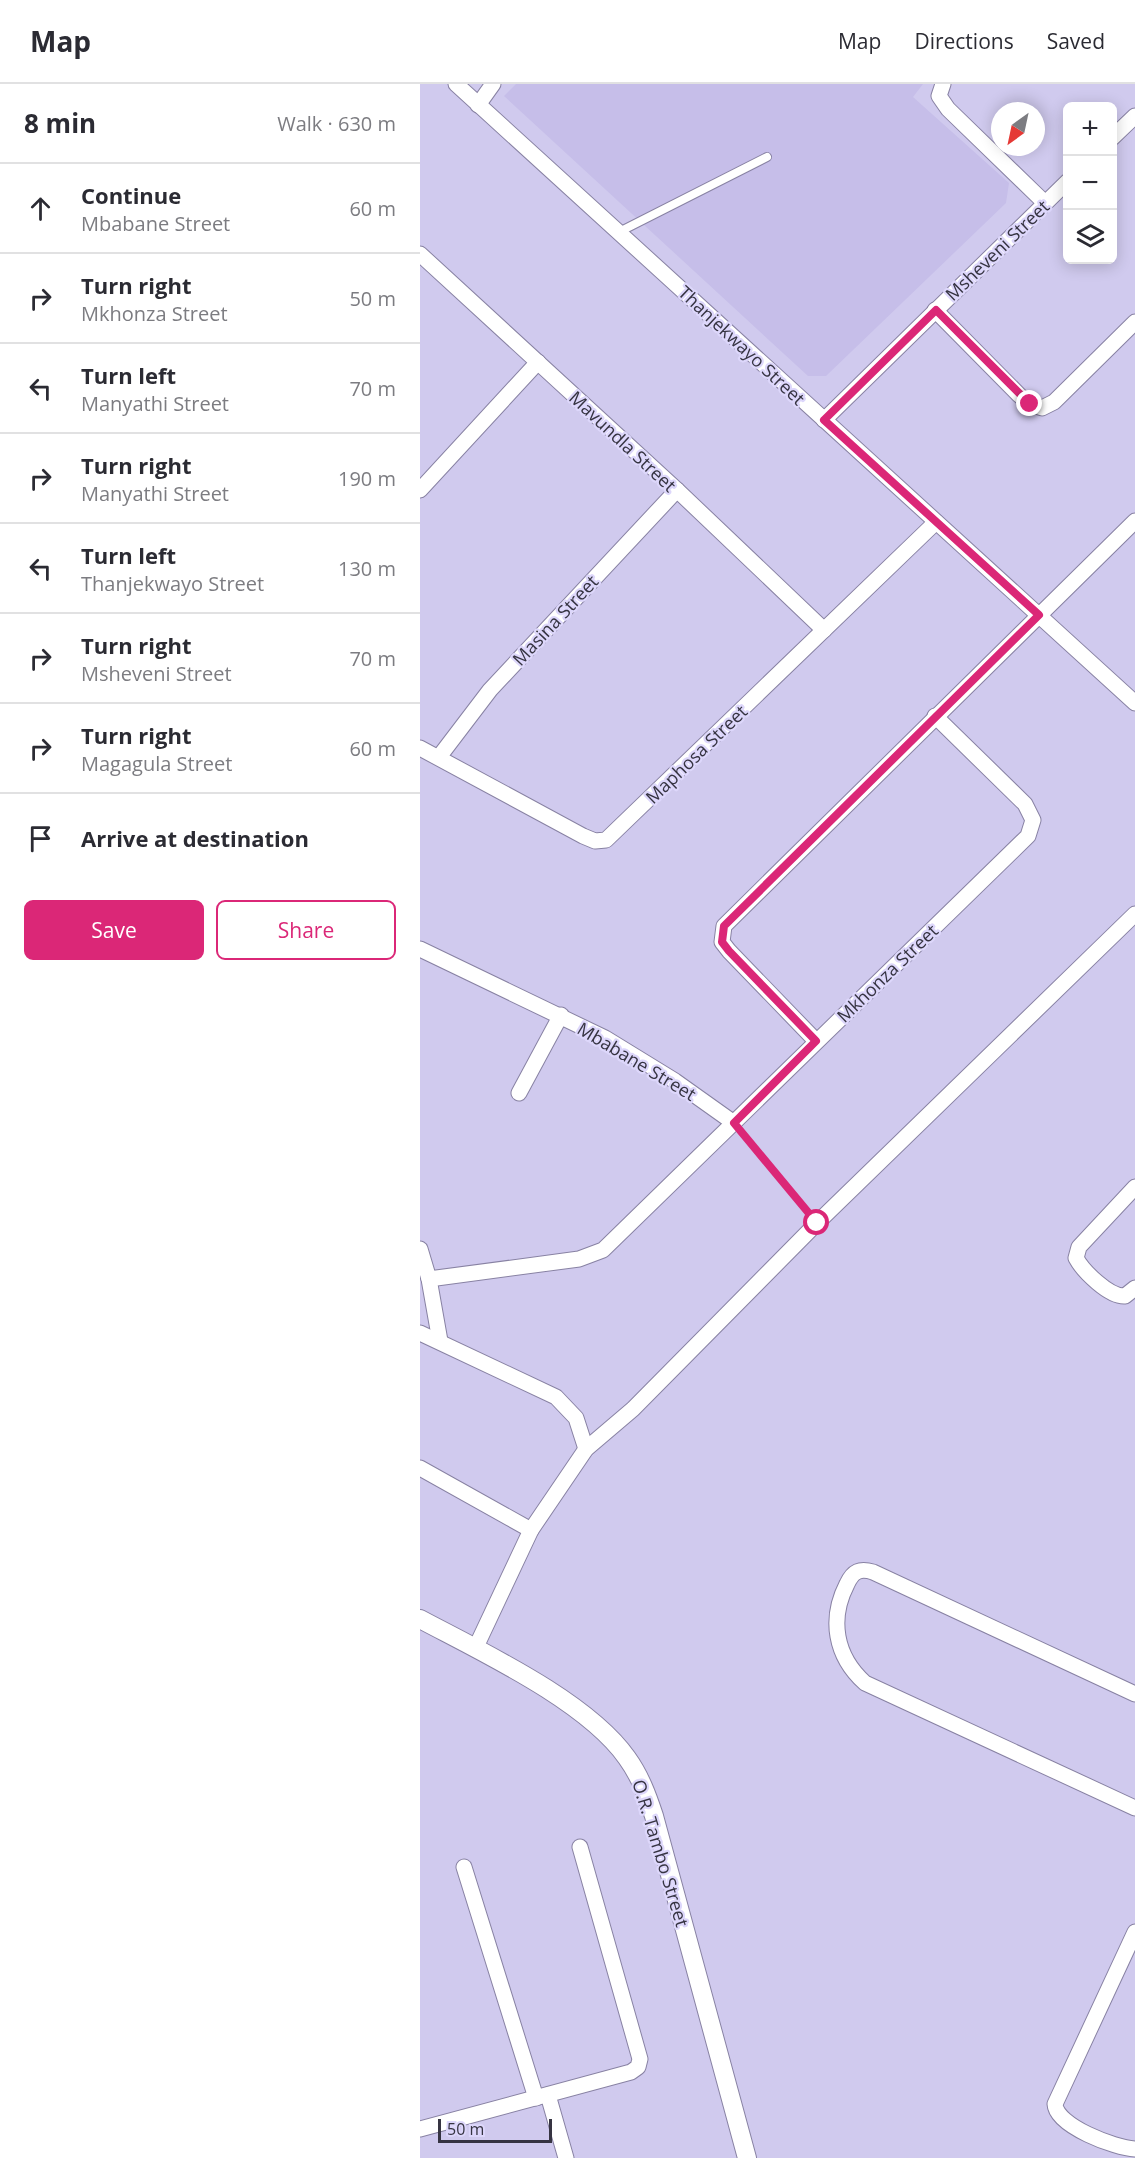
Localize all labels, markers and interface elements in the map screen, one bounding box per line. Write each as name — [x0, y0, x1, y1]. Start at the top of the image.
text: Map — [30, 22, 91, 60]
text: Map — [838, 27, 881, 55]
text: Directions — [914, 27, 1014, 55]
text: Saved — [1047, 27, 1105, 55]
north arrow — [991, 102, 1045, 156]
map controls — [1063, 102, 1117, 264]
button: + — [1063, 102, 1117, 156]
text: 8 min — [24, 105, 96, 141]
text: Walk · 630 m — [277, 110, 396, 137]
button: − — [1063, 156, 1117, 210]
text: Continue — [81, 180, 181, 210]
icon: ahead — [24, 192, 57, 225]
street label: Msheveni Street — [940, 194, 1054, 306]
text: 60 m — [349, 195, 396, 222]
text: Mbabane Street — [81, 210, 230, 237]
button: layers — [1063, 210, 1117, 264]
text: Turn right — [81, 270, 192, 300]
street label: Thanjekwayo Street — [674, 280, 810, 410]
icon: right — [24, 282, 57, 315]
text: 50 m — [349, 285, 396, 312]
text: Mkhonza Street — [81, 300, 228, 327]
text: Turn left — [81, 360, 176, 390]
icon: left — [24, 372, 57, 405]
text: 70 m — [349, 375, 396, 402]
street label: Mavundla Street — [564, 385, 682, 497]
text: Manyathi Street — [81, 390, 229, 417]
route end — [1016, 390, 1042, 416]
text: Turn right — [81, 450, 192, 480]
icon: right — [24, 462, 57, 495]
text: 190 m — [338, 465, 396, 492]
text: Manyathi Street — [81, 480, 229, 507]
text: Turn left — [81, 540, 176, 570]
icon: left — [24, 552, 57, 585]
text: 130 m — [338, 555, 396, 582]
text: Thanjekwayo Street — [81, 570, 264, 597]
street label: Masina Street — [507, 570, 603, 670]
text: Turn right — [81, 630, 192, 660]
icon: right — [24, 642, 57, 675]
text: 70 m — [349, 645, 396, 672]
text: Msheveni Street — [81, 660, 232, 687]
street label: Maphosa Street — [640, 699, 752, 809]
text: Turn right — [81, 720, 192, 750]
icon: right — [24, 732, 57, 765]
text: 60 m — [349, 735, 396, 762]
text: Magagula Street — [81, 750, 232, 777]
icon: arrive — [24, 822, 57, 855]
text: Arrive at destination — [81, 823, 309, 853]
button: Save — [24, 900, 204, 960]
button: Share — [216, 900, 396, 960]
street label: Mkhonza Street — [831, 919, 943, 1027]
street label: Mbabane Street — [573, 1016, 701, 1106]
route start — [803, 1209, 829, 1235]
street label: O.R. Tambo Street — [627, 1777, 695, 1929]
scale bar — [438, 2116, 552, 2144]
text: 50 m — [447, 2118, 484, 2140]

